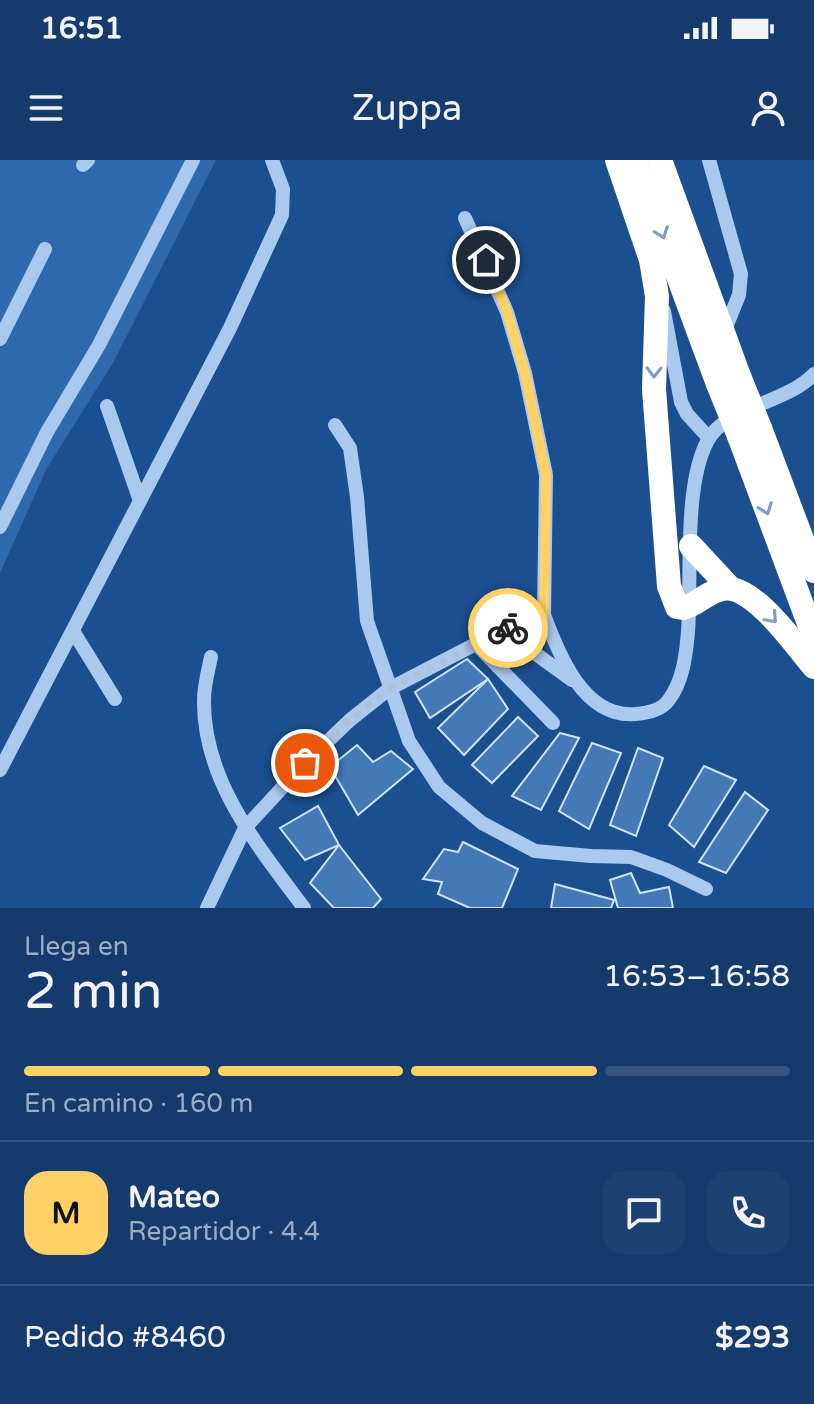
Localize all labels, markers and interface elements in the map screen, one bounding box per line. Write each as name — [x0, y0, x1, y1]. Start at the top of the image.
text: 16:51 — [40, 10, 123, 47]
icon: menu — [24, 86, 68, 130]
icon: person — [746, 86, 790, 130]
text: Zuppa — [352, 87, 462, 130]
one-way arrow — [652, 225, 669, 239]
pin — [452, 226, 520, 294]
icon: home — [464, 238, 508, 282]
one-way arrow — [645, 366, 663, 379]
one-way arrow — [756, 501, 773, 515]
courier — [468, 588, 548, 668]
icon: bike — [486, 606, 530, 650]
one-way arrow — [762, 608, 776, 623]
pin — [271, 729, 339, 797]
icon: bag — [283, 741, 327, 785]
text: Llega en — [24, 931, 129, 962]
text: 16:53–16:58 — [603, 958, 790, 995]
text: 2 min — [24, 960, 163, 1023]
text: En camino · 160 m — [24, 1088, 253, 1119]
button: chat — [602, 1171, 686, 1255]
button: phone — [706, 1171, 790, 1255]
text: Mateo — [128, 1179, 220, 1216]
text: M — [52, 1195, 80, 1232]
text: Repartidor · 4.4 — [128, 1216, 320, 1247]
text: Pedido #8460 — [24, 1319, 226, 1356]
text: $293 — [715, 1319, 790, 1356]

